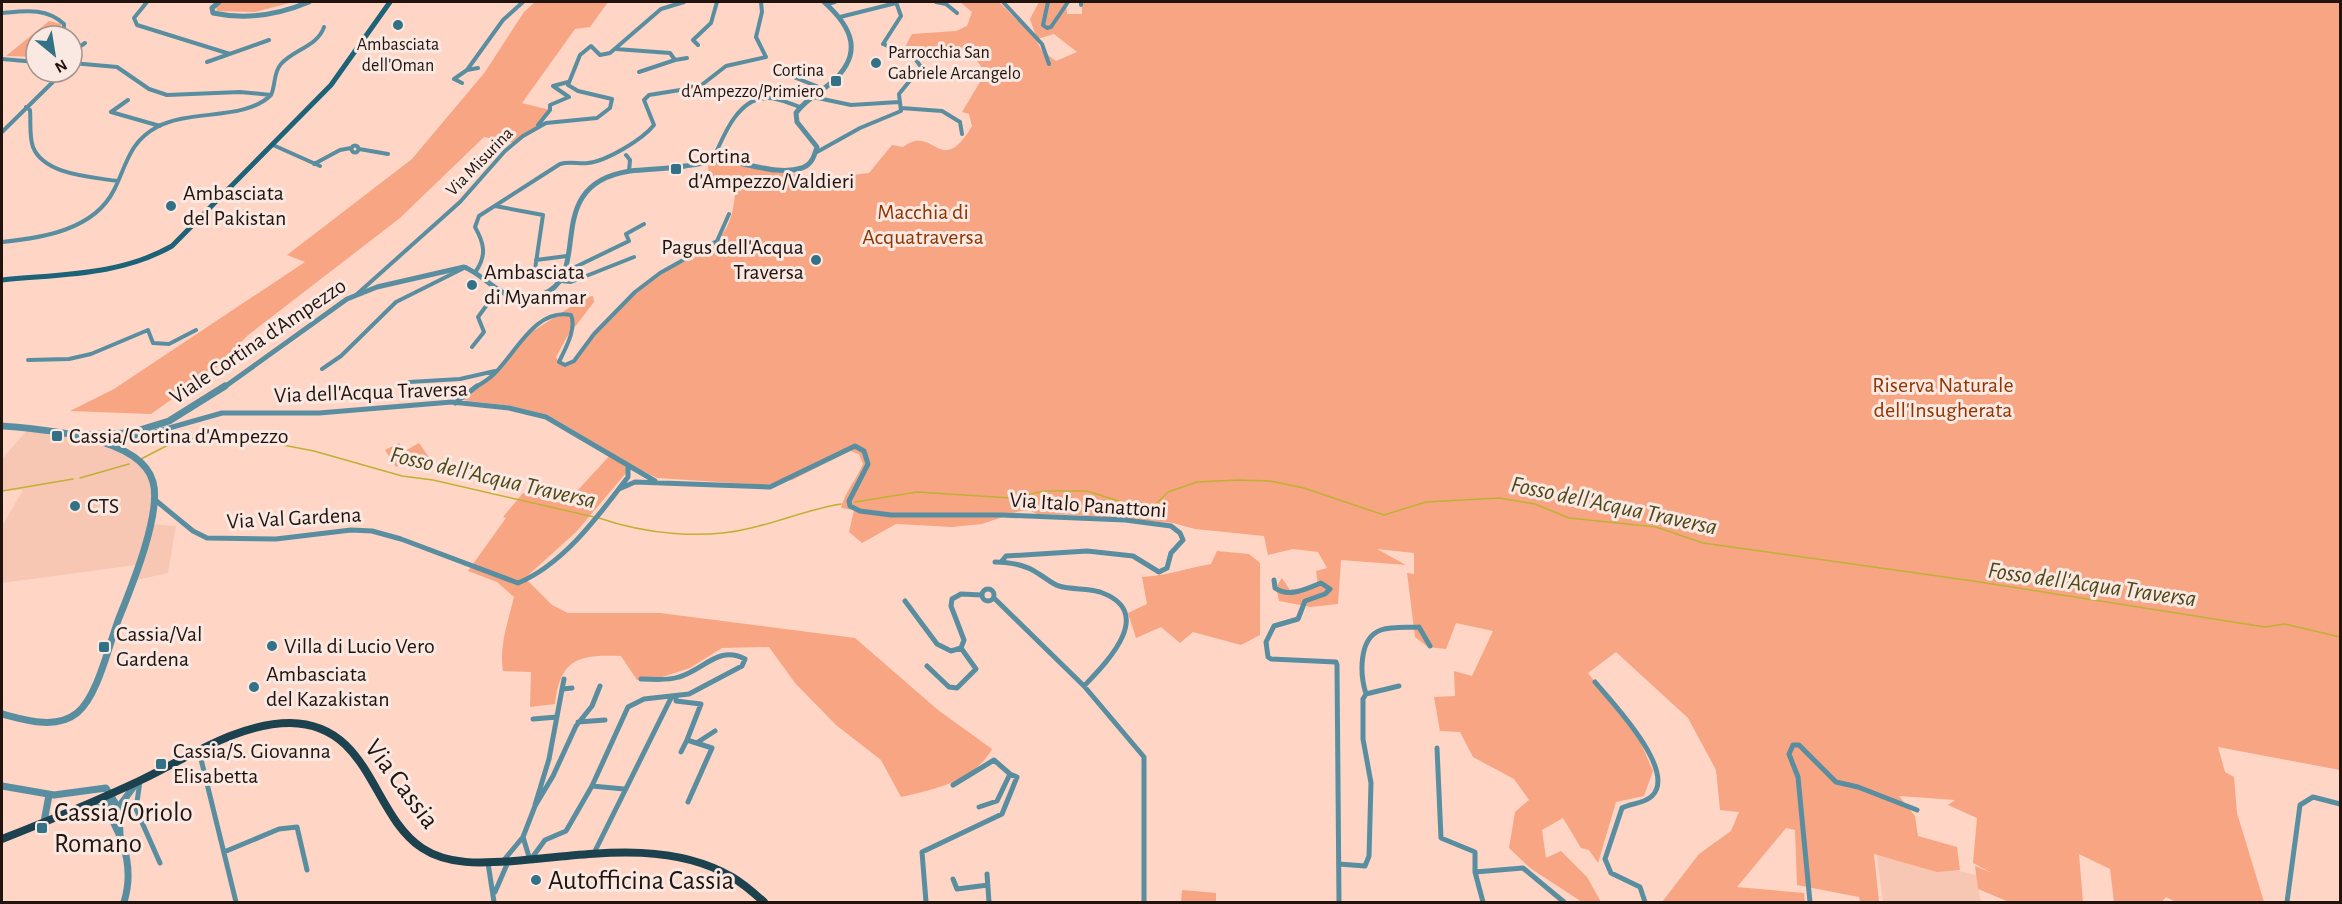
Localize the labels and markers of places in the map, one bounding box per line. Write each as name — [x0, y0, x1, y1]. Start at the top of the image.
marker: Ambasciata dell'Oman — [391, 18, 405, 32]
place label: Ambasciata dell'Oman — [357, 36, 439, 75]
place label: Parrocchia San Gabriele Arcangelo — [888, 44, 1021, 83]
marker: Parrocchia San Gabriele Arcangelo — [869, 56, 883, 70]
place label: Cortina d'Ampezzo/Primiero — [681, 62, 824, 101]
marker: Cortina d'Ampezzo/Primiero — [829, 74, 843, 88]
place label: Cortina d'Ampezzo/Valdieri — [688, 145, 854, 192]
marker: Cortina d'Ampezzo/Valdieri — [669, 162, 683, 176]
place label: Ambasciata del Pakistan — [183, 182, 286, 229]
marker: Ambasciata del Pakistan — [164, 199, 178, 213]
place label: Pagus dell'Acqua Traversa — [661, 236, 804, 283]
marker: Pagus dell'Acqua Traversa — [809, 253, 823, 267]
place label: Ambasciata di Myanmar — [484, 261, 586, 308]
marker: Ambasciata di Myanmar — [465, 278, 479, 292]
place label: Cassia/Cortina d'Ampezzo — [69, 425, 289, 447]
marker: Cassia/Cortina d'Ampezzo — [50, 429, 64, 443]
place label: CTS — [87, 495, 119, 517]
marker: CTS — [68, 499, 82, 513]
place label: Cassia/Val Gardena — [116, 623, 203, 670]
place label: Villa di Lucio Vero — [284, 635, 435, 657]
marker: Villa di Lucio Vero — [265, 639, 279, 653]
marker: Cassia/Val Gardena — [97, 640, 111, 654]
place label: Ambasciata del Kazakistan — [266, 663, 390, 710]
marker: Ambasciata del Kazakistan — [247, 680, 261, 694]
place label: Cassia/S. Giovanna Elisabetta — [173, 740, 331, 787]
marker: Cassia/S. Giovanna Elisabetta — [154, 757, 168, 771]
place label: Cassia/Oriolo Romano — [54, 799, 193, 857]
marker: Cassia/Oriolo Romano — [35, 821, 49, 835]
place label: Autofficina Cassia — [548, 867, 734, 894]
marker: Autofficina Cassia — [529, 873, 543, 887]

